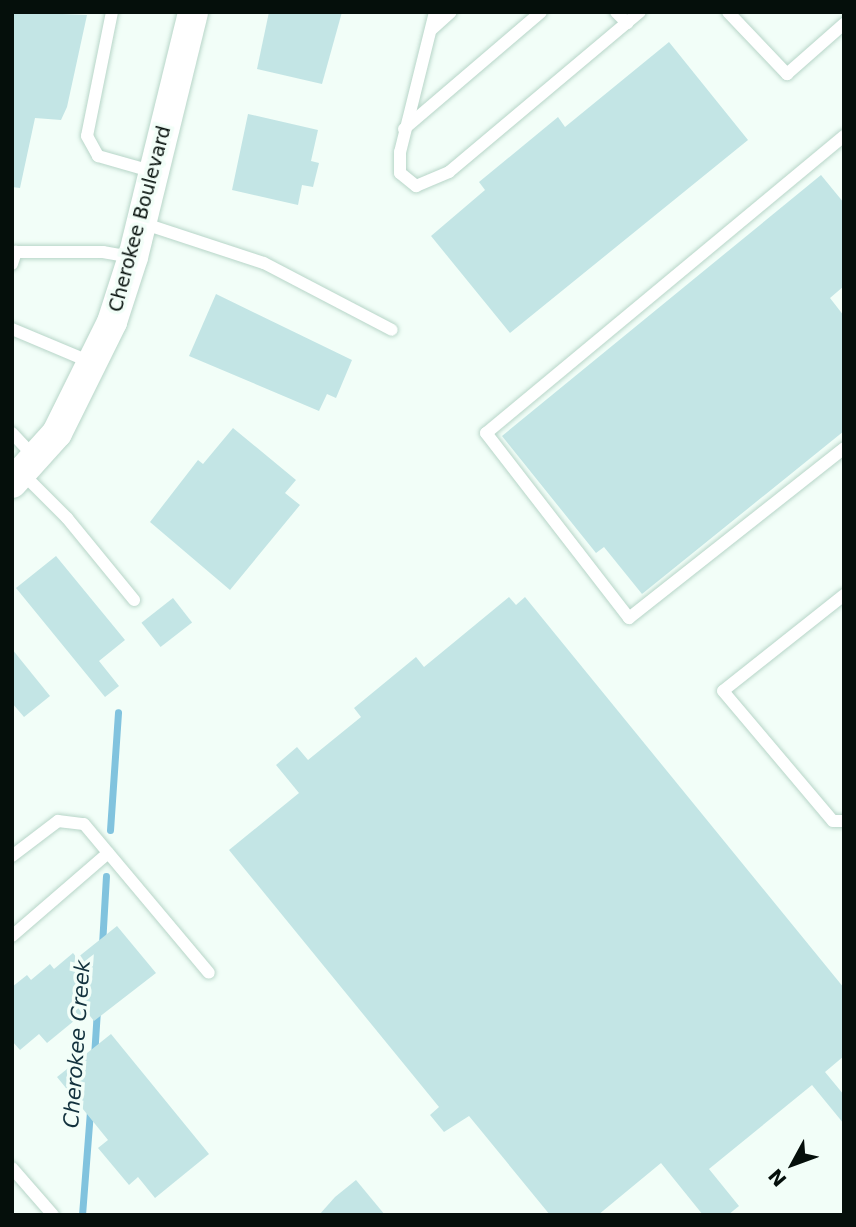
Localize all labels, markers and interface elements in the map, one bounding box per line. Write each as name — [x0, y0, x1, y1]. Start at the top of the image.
street label: Cherokee Boulevard — [104, 123, 176, 315]
water label: Cherokee Creek — [59, 959, 95, 1129]
north arrow — [758, 1129, 828, 1199]
text: N — [764, 1165, 791, 1191]

